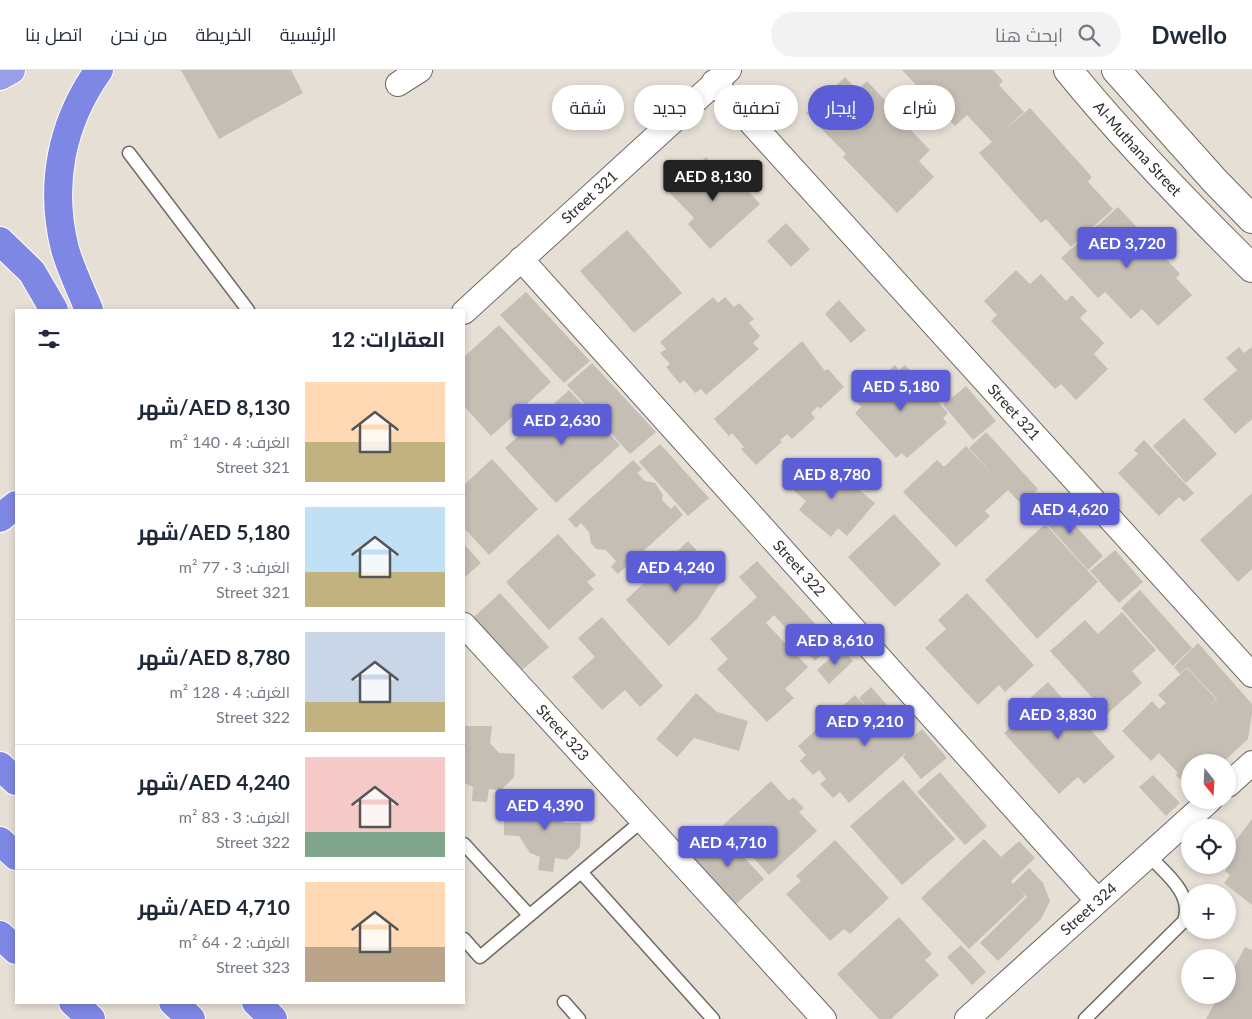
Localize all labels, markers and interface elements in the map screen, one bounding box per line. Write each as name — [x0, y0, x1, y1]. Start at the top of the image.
search box — [771, 12, 1121, 57]
text: Dwello — [1151, 20, 1227, 49]
icon: search — [1075, 21, 1103, 49]
text: اتصل بنا — [25, 23, 83, 45]
text: من نحن — [111, 23, 168, 45]
text: الخريطة — [196, 23, 252, 45]
text: الرئيسية — [280, 23, 336, 45]
text: ابحث هنا — [995, 23, 1063, 46]
chip: شقة — [552, 85, 624, 130]
chip: جديد — [634, 85, 704, 130]
chip: تصفية — [714, 85, 798, 130]
chip: إيجار — [808, 85, 874, 130]
chip: شراء — [884, 85, 955, 130]
street label: Al-Muthana Street — [1090, 97, 1186, 200]
pin: AED 8,130 — [656, 160, 770, 202]
text: AED 8,130 — [674, 166, 752, 185]
street label: Street 321 — [557, 167, 621, 227]
pin: AED 3,720 — [1070, 226, 1184, 269]
text: AED 3,720 — [1088, 233, 1166, 252]
icon: filters — [35, 325, 63, 353]
text: العقارات: 12 — [331, 326, 445, 351]
pin: AED 5,180 — [844, 370, 958, 412]
text: AED 5,180 — [862, 376, 940, 395]
street label: Street 321 — [984, 380, 1044, 443]
text: AED 8,130/شهر — [138, 394, 290, 419]
icon: home — [345, 402, 405, 462]
pin: AED 2,630 — [505, 404, 619, 446]
text: AED 2,630 — [523, 410, 601, 429]
text: الغرف: 4 · 140 m² — [170, 432, 290, 451]
text: Street 321 — [216, 457, 290, 476]
pin: AED 8,780 — [775, 458, 889, 500]
text: AED 8,780 — [793, 464, 871, 483]
pin: AED 4,620 — [1013, 492, 1127, 535]
text: AED 4,620 — [1031, 499, 1109, 518]
text: AED 5,180/شهر — [138, 519, 290, 544]
icon: home — [345, 527, 405, 587]
street label: Street 322 — [770, 536, 830, 600]
pin: AED 4,240 — [619, 550, 733, 593]
text: الغرف: 3 · 77 m² — [179, 557, 290, 576]
text: AED 4,240 — [637, 557, 715, 576]
text: Street 321 — [216, 582, 290, 601]
pin: AED 8,610 — [778, 624, 892, 666]
text: AED 8,610 — [796, 630, 874, 649]
text: AED 8,780/شهر — [138, 644, 290, 669]
icon: home — [345, 652, 405, 712]
text: الغرف: 4 · 128 m² — [170, 682, 290, 701]
pin: AED 3,830 — [1001, 698, 1115, 740]
street label: Street 323 — [533, 700, 593, 764]
pin: AED 9,210 — [808, 704, 922, 747]
text: AED 3,830 — [1019, 704, 1097, 723]
text: Street 322 — [216, 707, 290, 726]
text: AED 9,210 — [826, 711, 904, 730]
north arrow — [1181, 754, 1236, 809]
map controls — [1181, 754, 1236, 1004]
text: AED 4,240/شهر — [138, 769, 290, 794]
icon: home — [345, 777, 405, 837]
pin: AED 4,390 — [488, 788, 602, 831]
text: AED 4,390 — [506, 795, 584, 814]
text: الغرف: 3 · 83 m² — [179, 807, 290, 826]
button: locate — [1181, 819, 1236, 874]
pin: AED 4,710 — [671, 826, 785, 868]
text: Street 322 — [216, 832, 290, 851]
text: AED 4,710 — [689, 832, 767, 851]
street label: Street 324 — [1056, 878, 1120, 938]
button: + — [1181, 884, 1236, 939]
text: AED 4,710/شهر — [138, 894, 290, 919]
icon: home — [345, 902, 405, 962]
text: الغرف: 2 · 64 m² — [179, 932, 290, 951]
button: − — [1181, 949, 1236, 1004]
text: Street 323 — [216, 957, 290, 976]

